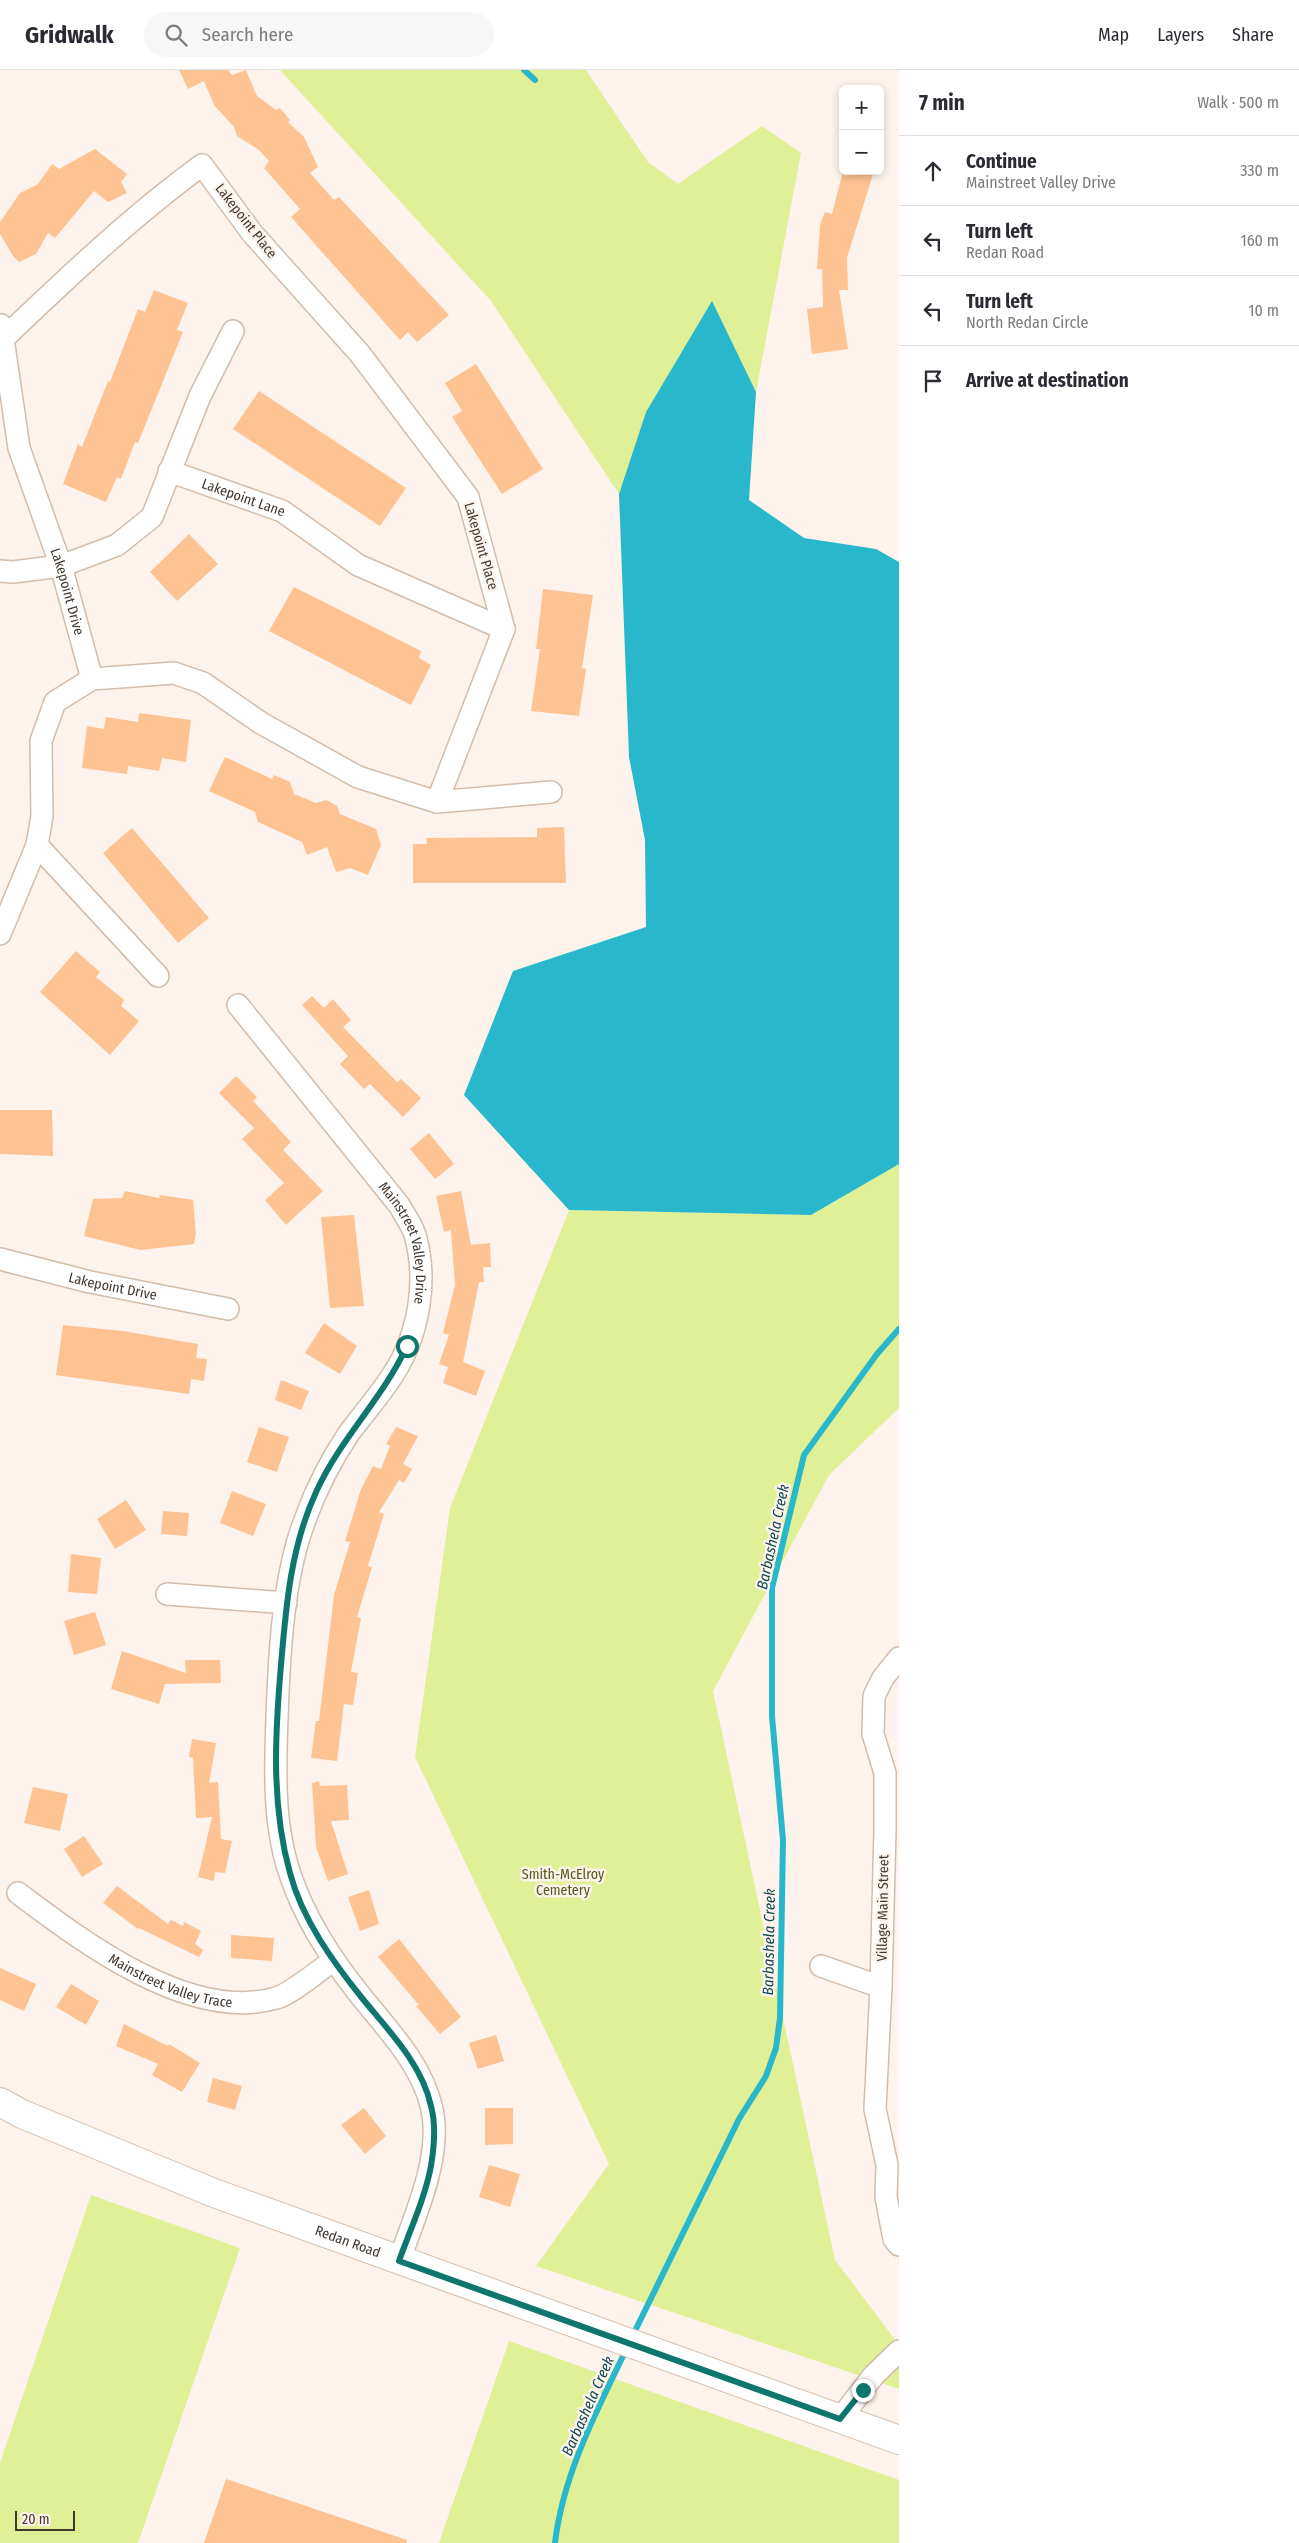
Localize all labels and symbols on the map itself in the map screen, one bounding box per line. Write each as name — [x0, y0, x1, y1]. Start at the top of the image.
street label: Lakepoint Place — [212, 180, 281, 262]
street label: Lakepoint Lane — [200, 475, 287, 520]
street label: Lakepoint Place — [460, 500, 502, 592]
street label: Lakepoint Drive — [47, 546, 88, 637]
street label: Mainstreet Valley Drive — [375, 1178, 429, 1305]
street label: Lakepoint Drive — [67, 1268, 158, 1303]
route start — [396, 1335, 419, 1358]
water label: Barbashela Creek — [753, 1482, 793, 1591]
street label: Village Main Street — [874, 1854, 892, 1961]
park label: Smith-McElroy Cemetery — [522, 1866, 605, 1899]
water label: Barbashela Creek — [759, 1888, 779, 1996]
street label: Mainstreet Valley Trace — [106, 1950, 233, 2011]
street label: Redan Road — [313, 2222, 383, 2261]
water label: Barbashela Creek — [558, 2353, 618, 2459]
route end — [852, 2379, 875, 2402]
scale bar — [15, 2508, 75, 2531]

